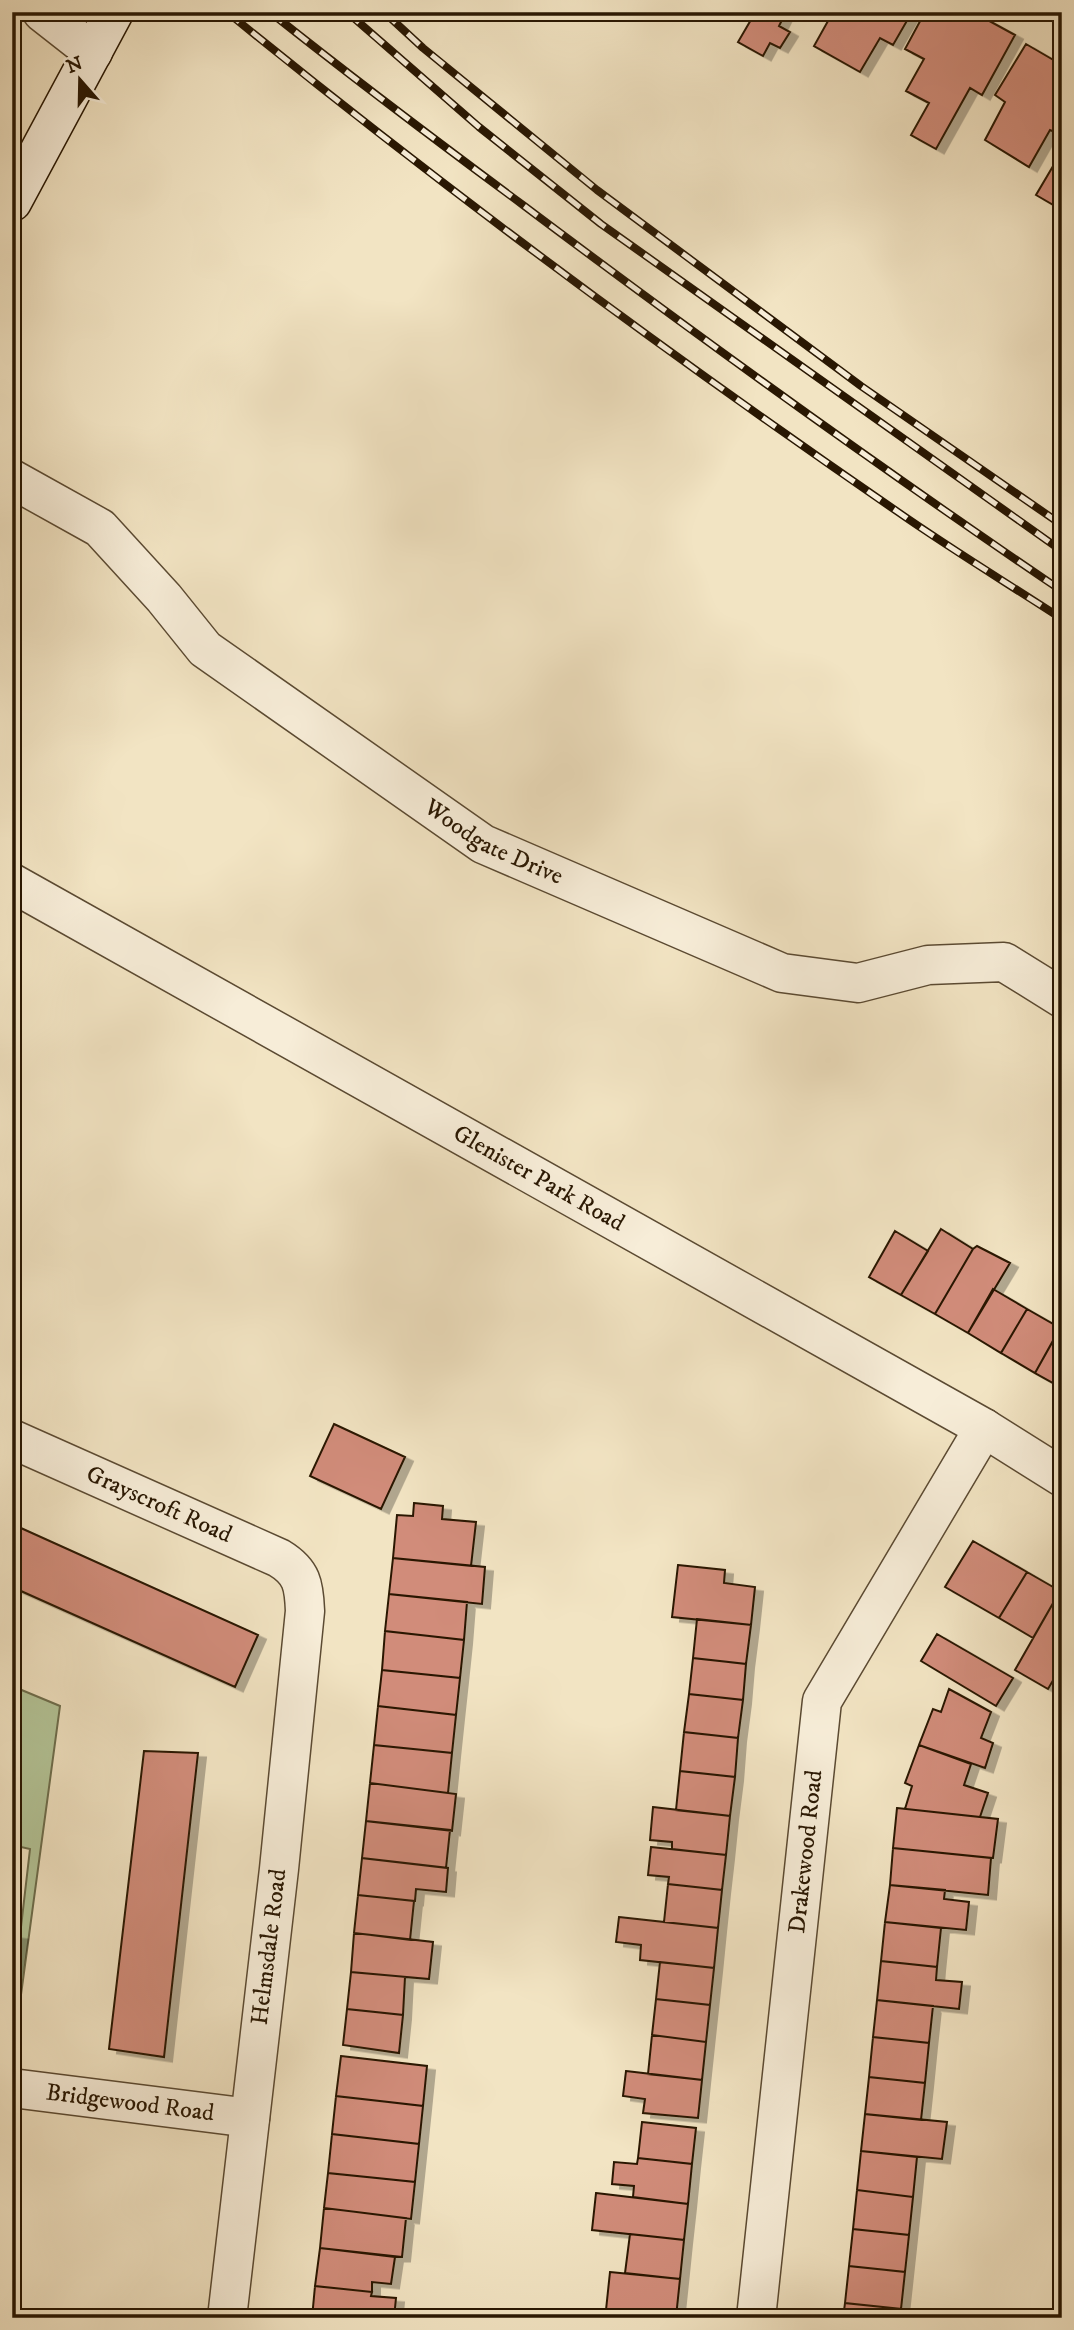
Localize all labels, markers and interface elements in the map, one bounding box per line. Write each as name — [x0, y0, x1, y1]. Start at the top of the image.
north arrow — [46, 46, 116, 116]
text: N — [63, 52, 86, 79]
street label: Woodgate Drive — [417, 792, 568, 892]
street label: Glenister Park Road — [448, 1118, 630, 1238]
street label: Grayscroft Road — [82, 1459, 237, 1550]
street label: Drakewood Road — [782, 1768, 830, 1935]
street label: Helmsdale Road — [245, 1867, 293, 2027]
street label: Bridgewood Road — [44, 2077, 216, 2128]

